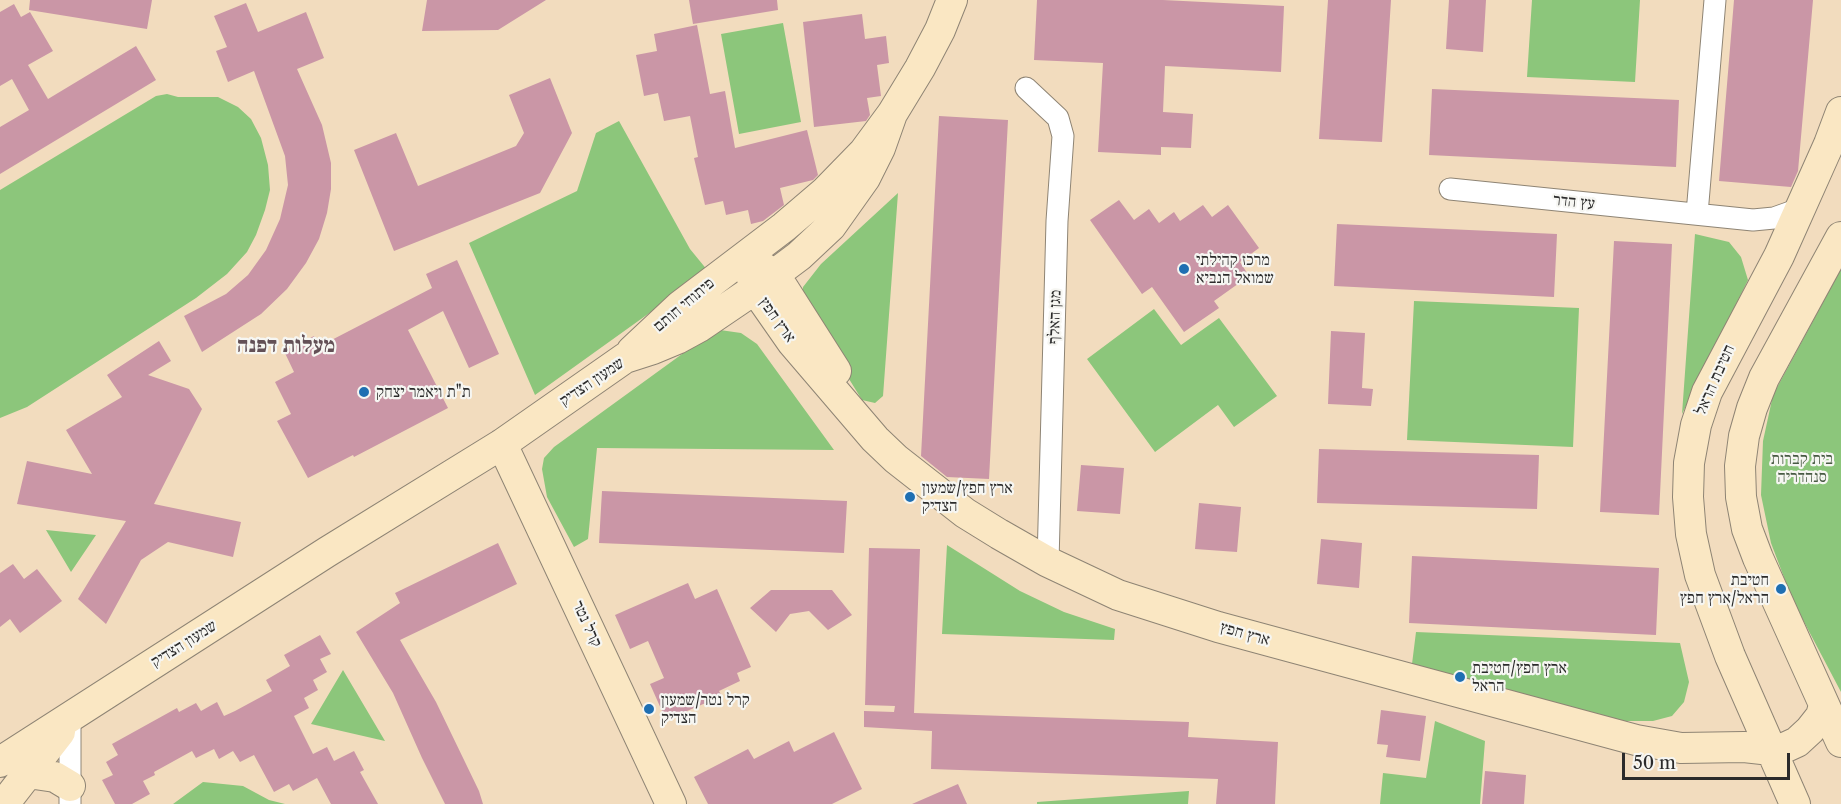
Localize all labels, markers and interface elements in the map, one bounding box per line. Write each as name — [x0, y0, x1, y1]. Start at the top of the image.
street label: עץ הדר — [1552, 190, 1596, 214]
place label: מרכז קהילתי שמואל הנביא — [1196, 250, 1274, 288]
marker: מרכז קהילתי שמואל הנביא — [1177, 262, 1191, 276]
street label: פיתוחי חותם — [650, 274, 718, 336]
street label: מגן האלף — [1044, 289, 1066, 345]
street label: ארץ חפץ — [755, 294, 799, 346]
district label: מעלות דפנה — [237, 333, 335, 359]
street label: חטיבת הראל — [1691, 342, 1739, 418]
street label: שמעון הצדיק — [556, 353, 628, 411]
place label: ת"ת ויאמר יצחק — [376, 382, 471, 402]
marker: ת"ת ויאמר יצחק — [357, 385, 371, 399]
park label: בית קברות סנהדריה — [1771, 449, 1833, 487]
place label: ארץ חפץ/שמעון הצדיק — [922, 478, 1013, 516]
marker: ארץ חפץ/שמעון הצדיק — [903, 490, 917, 504]
place label: חטיבת הראל/ארץ חפץ — [1680, 570, 1769, 608]
marker: חטיבת הראל/ארץ חפץ — [1774, 582, 1788, 596]
street label: קרל נטר — [568, 598, 606, 650]
street label: שמעון הצדיק — [148, 616, 220, 672]
street label: ארץ חפץ — [1218, 618, 1272, 650]
place label: ארץ חפץ/חטיבת הראל — [1472, 658, 1567, 696]
marker: ארץ חפץ/חטיבת הראל — [1453, 670, 1467, 684]
place label: קרל נטר/שמעון הצדיק — [661, 690, 750, 728]
marker: קרל נטר/שמעון הצדיק — [642, 702, 656, 716]
scale bar — [1625, 741, 1793, 779]
text: 50 m — [1633, 752, 1676, 774]

